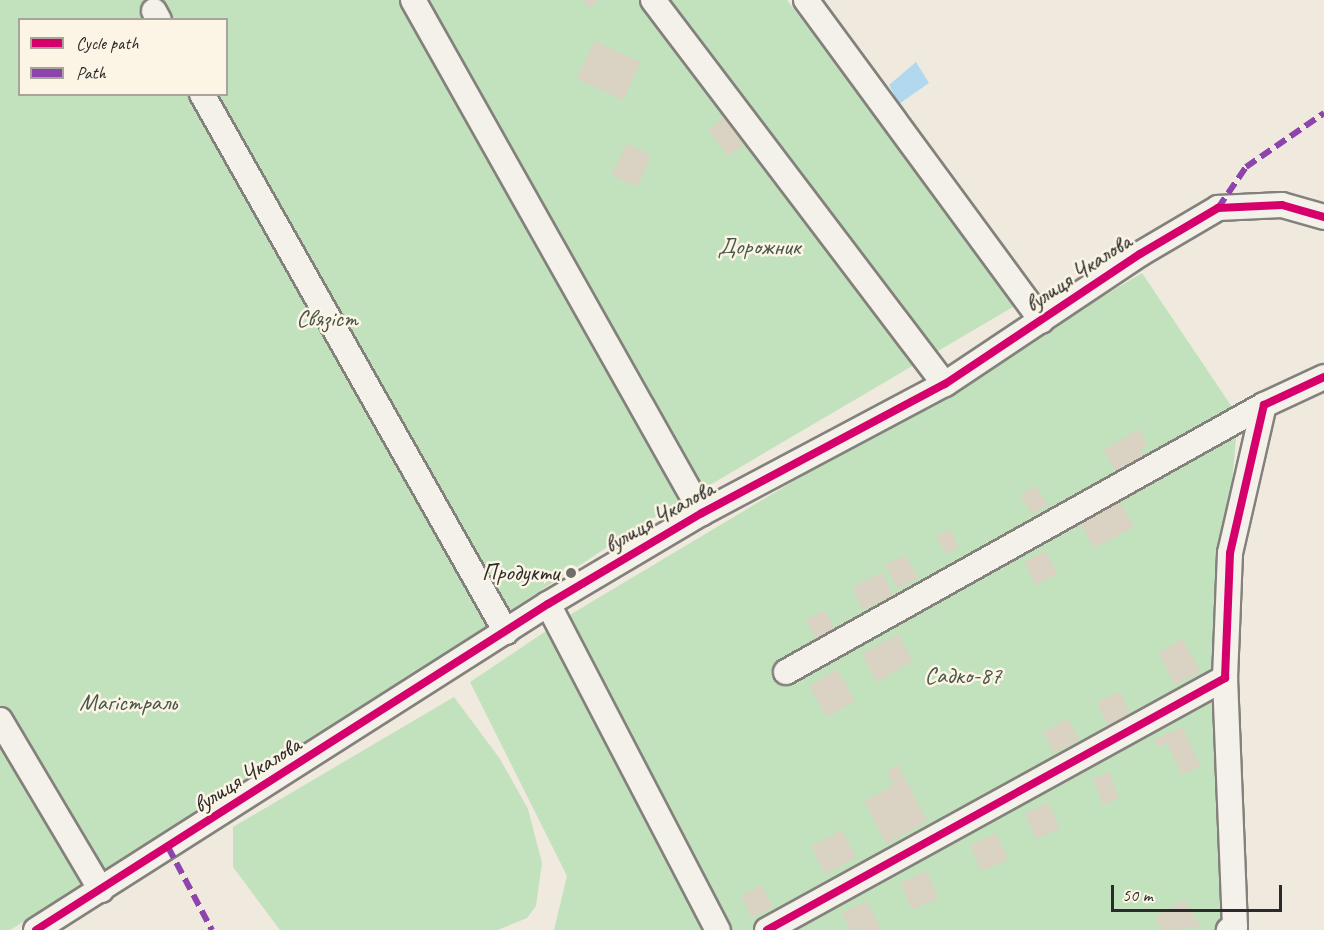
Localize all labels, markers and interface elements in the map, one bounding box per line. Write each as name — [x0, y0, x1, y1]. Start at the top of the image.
legend — [18, 18, 228, 96]
text: Cycle path — [76, 32, 138, 54]
text: Path — [76, 62, 106, 84]
street label: вулиця Чкалова — [1019, 227, 1137, 319]
park label: Дорожник — [718, 233, 800, 261]
park label: Связіст — [296, 305, 358, 333]
street label: вулиця Чкалова — [599, 474, 719, 560]
place label: Продукти — [482, 559, 559, 587]
marker: Продукти — [564, 566, 578, 580]
park label: Садко-87 — [924, 662, 1002, 690]
park label: Магістраль — [79, 689, 177, 717]
street label: вулиця Чкалова — [188, 731, 306, 819]
scale bar — [1114, 873, 1285, 911]
text: 50 m — [1122, 884, 1153, 906]

